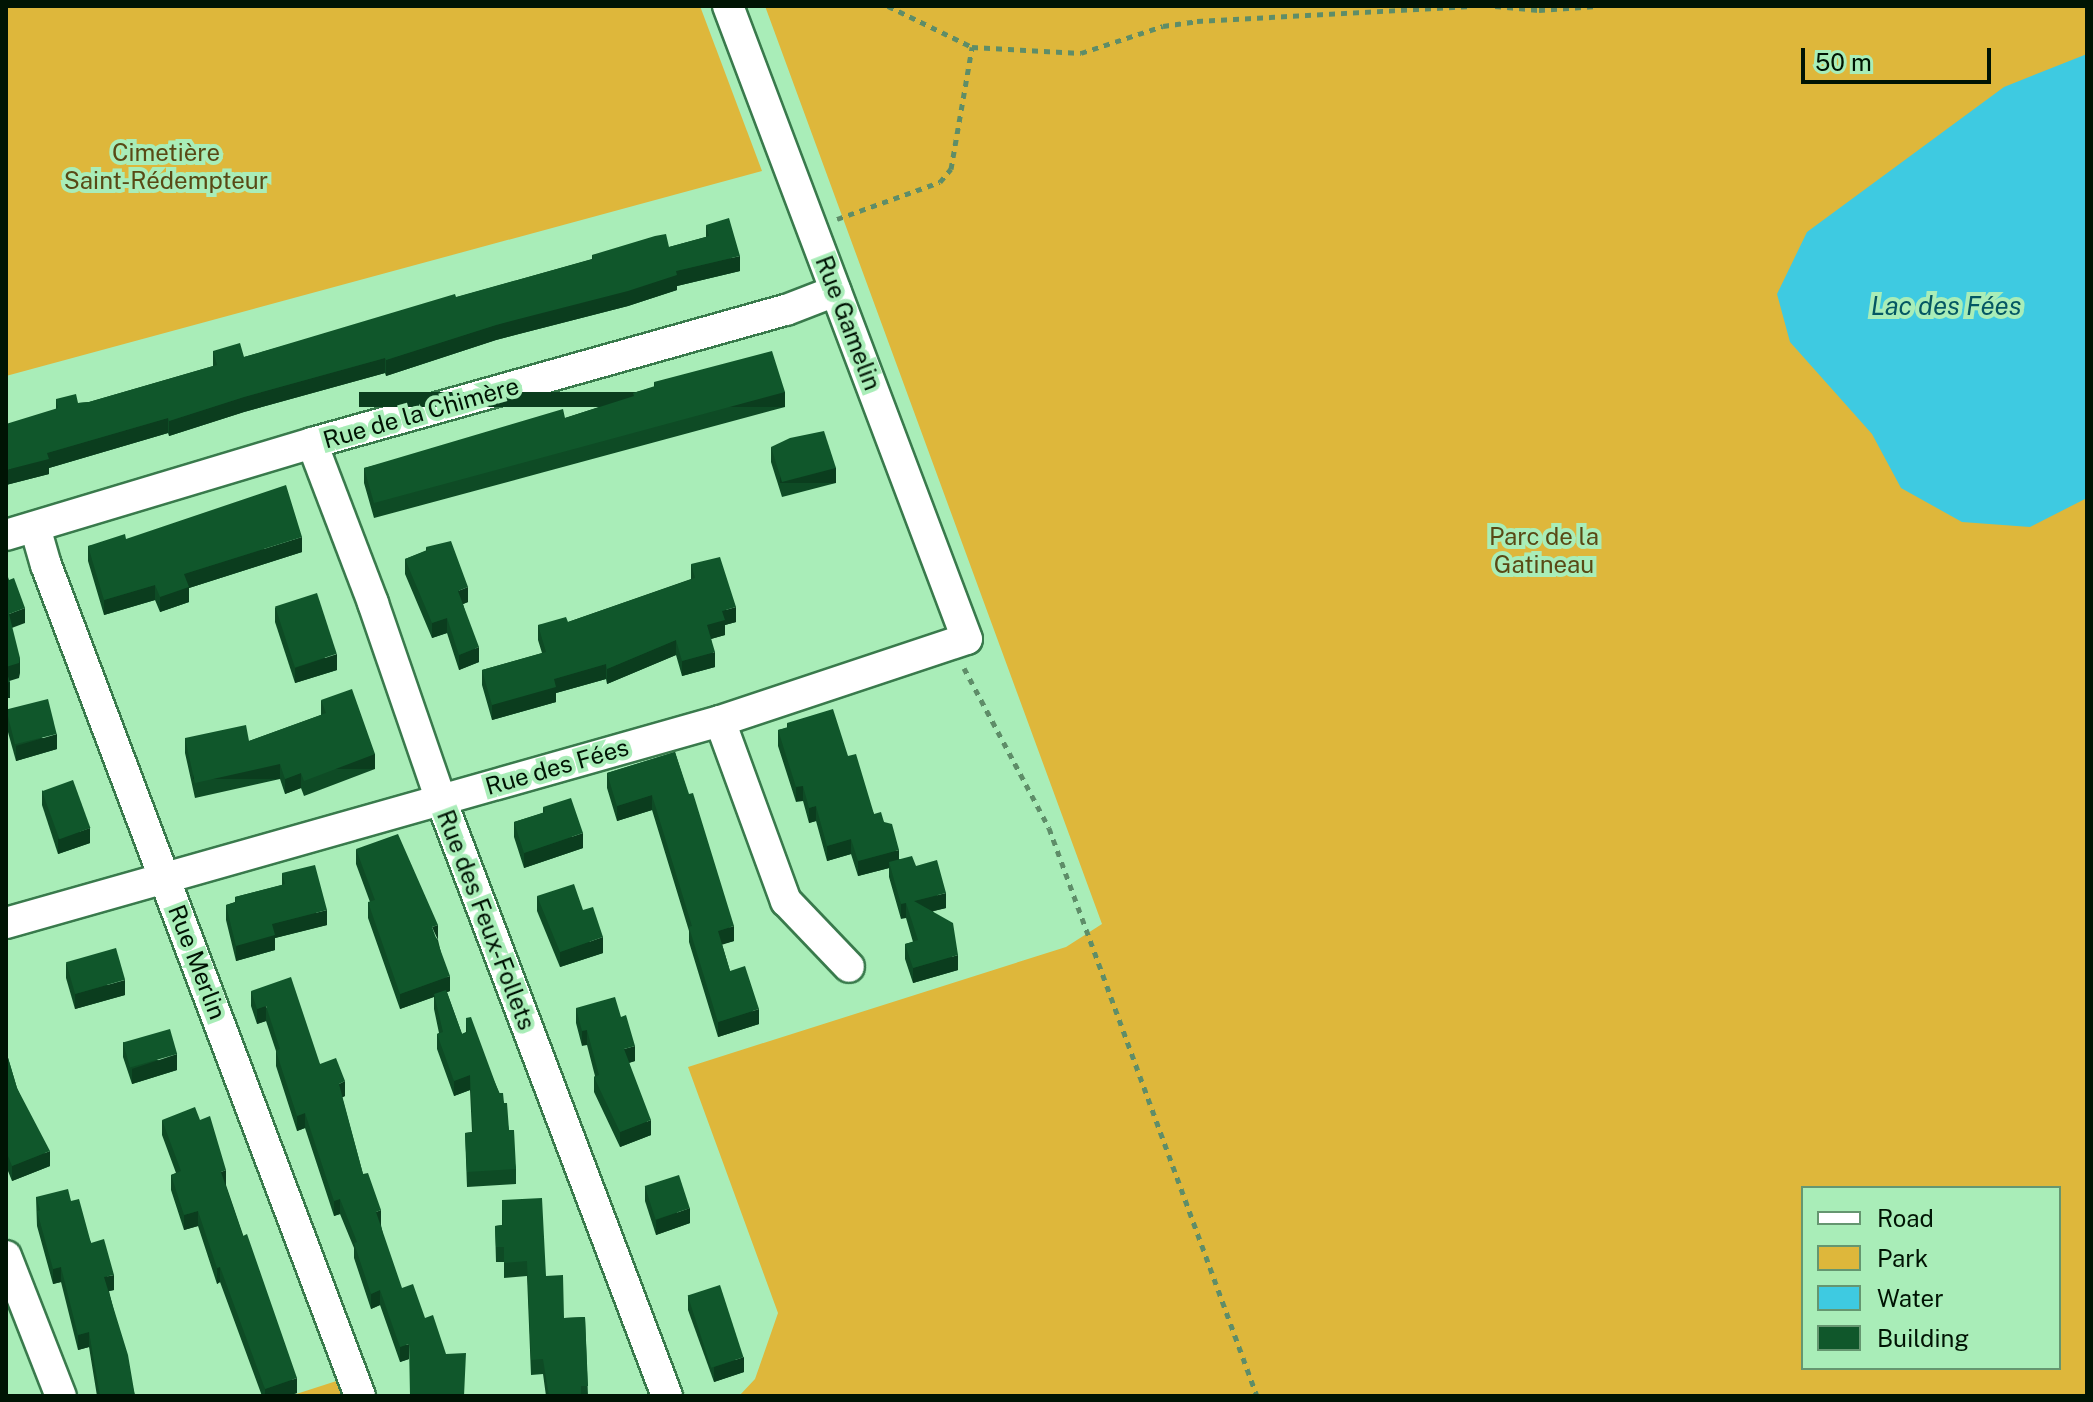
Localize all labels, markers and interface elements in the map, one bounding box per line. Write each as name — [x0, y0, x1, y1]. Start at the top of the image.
scale bar — [1805, 32, 1995, 82]
text: 50 m — [1815, 48, 1872, 76]
park label: Cimetière Saint-Rédempteur — [64, 139, 268, 195]
street label: Rue Gamelin — [809, 252, 887, 394]
water label: Lac des Fées — [1870, 290, 2022, 322]
street label: Rue de la Chimère — [319, 371, 523, 455]
park label: Parc de la Gatineau — [1489, 523, 1599, 579]
street label: Rue des Fées — [482, 733, 632, 801]
street label: Rue des Feux-Follets — [431, 806, 541, 1034]
street label: Rue Merlin — [162, 901, 232, 1023]
legend — [1801, 1186, 2061, 1370]
text: Road — [1877, 1204, 1934, 1232]
text: Park — [1877, 1244, 1928, 1272]
text: Water — [1877, 1284, 1944, 1312]
text: Building — [1877, 1324, 1969, 1352]

